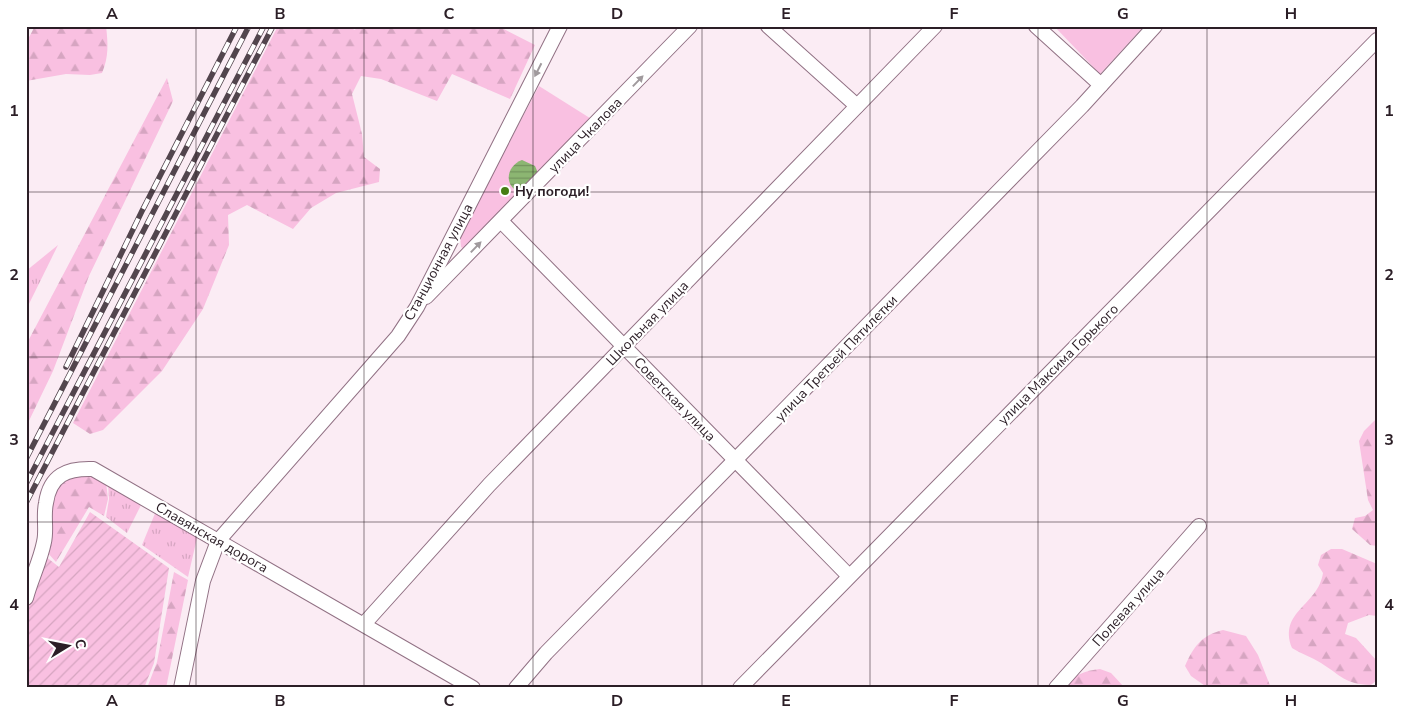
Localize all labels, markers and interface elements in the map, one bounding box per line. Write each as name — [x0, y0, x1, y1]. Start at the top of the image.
text: A — [106, 3, 118, 25]
text: B — [274, 3, 286, 25]
text: C — [444, 3, 455, 25]
text: D — [611, 3, 623, 25]
text: E — [781, 3, 791, 25]
text: F — [950, 3, 959, 25]
text: G — [1117, 3, 1129, 25]
text: H — [1285, 3, 1297, 25]
one-way arrow — [534, 62, 542, 77]
one-way arrow — [632, 75, 644, 87]
street label: улица Чкалова — [544, 93, 626, 177]
text: 1 — [9, 100, 19, 122]
text: 1 — [1384, 100, 1394, 122]
place label: Ну погоди! — [515, 182, 589, 201]
marker: Ну погоди! — [499, 185, 511, 197]
street label: Станционная улица — [400, 200, 477, 324]
one-way arrow — [469, 242, 481, 254]
text: 2 — [9, 264, 19, 286]
text: 2 — [1384, 264, 1394, 286]
street label: Школьная улица — [602, 277, 693, 370]
street label: улица Третьей Пятилетки — [771, 291, 902, 426]
street label: улица Максима Горького — [994, 300, 1123, 429]
street label: Советская улица — [629, 353, 720, 446]
text: 3 — [9, 429, 19, 451]
text: 3 — [1384, 429, 1394, 451]
street label: Славянская дорога — [152, 497, 272, 577]
street label: Полевая улица — [1088, 564, 1169, 651]
text: 4 — [9, 594, 19, 616]
text: 4 — [1384, 594, 1394, 616]
north arrow — [42, 622, 92, 672]
text: С — [70, 637, 91, 651]
text: A — [106, 690, 118, 712]
text: B — [274, 690, 286, 712]
text: C — [444, 690, 455, 712]
text: D — [611, 690, 623, 712]
text: E — [781, 690, 791, 712]
text: F — [950, 690, 959, 712]
text: G — [1117, 690, 1129, 712]
text: H — [1285, 690, 1297, 712]

